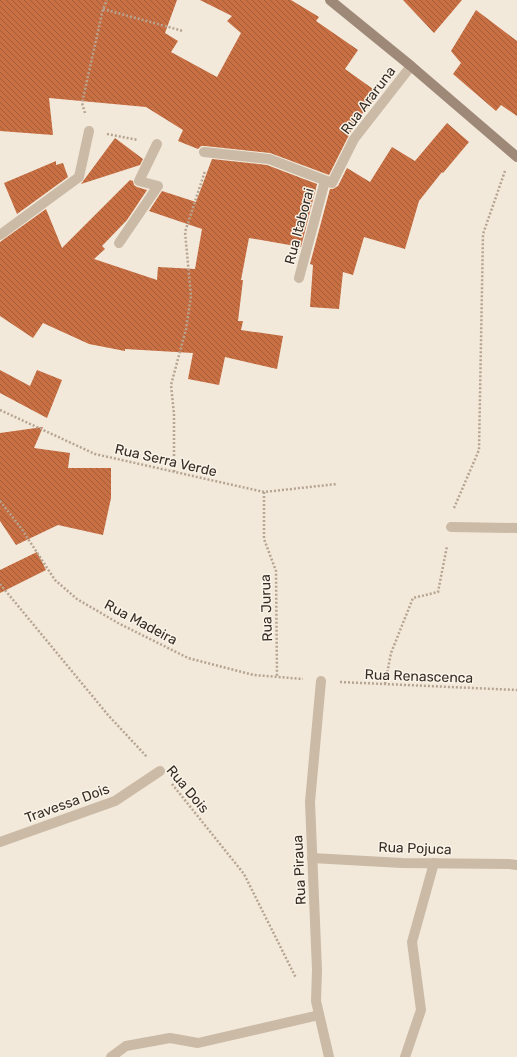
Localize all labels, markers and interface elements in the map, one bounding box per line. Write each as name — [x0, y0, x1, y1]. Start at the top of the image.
street label: Rua Araruna — [337, 63, 399, 138]
street label: Rua Itaborai — [281, 186, 318, 266]
street label: Rua Serra Verde — [113, 440, 219, 481]
street label: Rua Jurua — [257, 574, 276, 642]
street label: Rua Madeira — [101, 596, 180, 649]
street label: Rua Renascenca — [364, 666, 474, 687]
street label: Rua Dois — [163, 762, 212, 817]
street label: Travessa Dois — [23, 780, 112, 827]
street label: Rua Piraua — [289, 834, 310, 905]
street label: Rua Pojuca — [378, 839, 452, 858]

